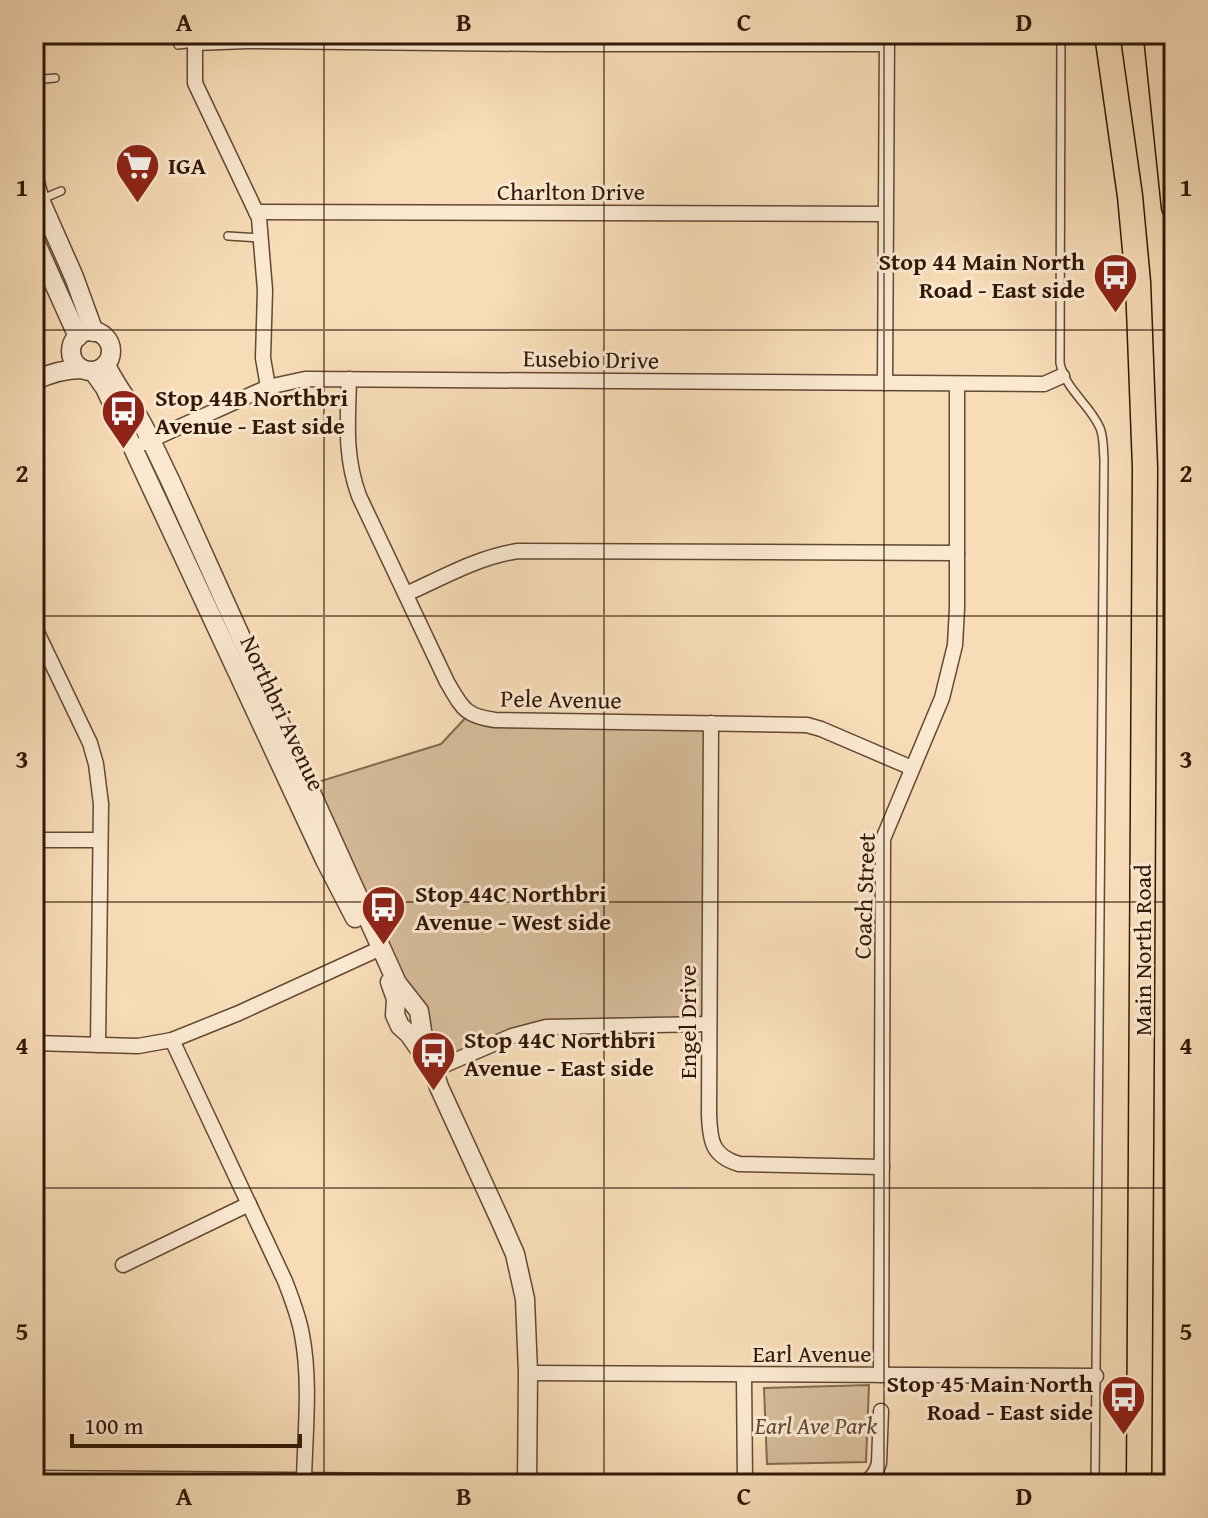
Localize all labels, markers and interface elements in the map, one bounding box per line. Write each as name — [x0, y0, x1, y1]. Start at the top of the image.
text: A — [176, 2, 193, 41]
text: B — [456, 2, 472, 41]
text: C — [737, 2, 751, 41]
text: D — [1016, 2, 1032, 41]
supermarket icon: IGA — [113, 141, 161, 204]
place label: IGA — [168, 148, 207, 183]
text: 1 — [15, 167, 29, 206]
text: 1 — [1179, 167, 1193, 206]
street label: Charlton Drive — [497, 174, 645, 209]
place label: Stop 44 Main North Road - East side — [879, 244, 1085, 307]
bus stop icon: Stop 44 Main North Road - East side — [1092, 251, 1140, 314]
street label: Eusebio Drive — [522, 340, 660, 378]
place label: Stop 44B Northbri Avenue - East side — [155, 380, 348, 443]
bus stop icon: Stop 44B Northbri Avenue - East side — [100, 387, 148, 450]
text: 2 — [15, 453, 29, 492]
text: 2 — [1179, 453, 1193, 492]
street label: Northbri Avenue — [232, 630, 334, 796]
street label: Pele Avenue — [500, 680, 622, 718]
text: 3 — [15, 739, 29, 778]
text: 3 — [1179, 739, 1193, 778]
street label: Coach Street — [844, 832, 884, 960]
street label: Main North Road — [1125, 864, 1160, 1036]
place label: Stop 44C Northbri Avenue - West side — [415, 876, 611, 939]
bus stop icon: Stop 44C Northbri Avenue - West side — [360, 883, 408, 946]
street label: Engel Drive — [670, 965, 705, 1079]
place label: Stop 44C Northbri Avenue - East side — [464, 1022, 656, 1085]
text: 4 — [15, 1025, 29, 1064]
text: 4 — [1179, 1025, 1193, 1064]
bus stop icon: Stop 44C Northbri Avenue - East side — [409, 1029, 457, 1092]
text: 5 — [15, 1311, 29, 1350]
text: 5 — [1179, 1311, 1193, 1350]
street label: Earl Avenue — [752, 1336, 872, 1371]
place label: Stop 45 Main North Road - East side — [887, 1366, 1093, 1429]
bus stop icon: Stop 45 Main North Road - East side — [1100, 1373, 1148, 1436]
scale bar — [72, 1398, 300, 1448]
text: 100 m — [84, 1408, 144, 1443]
park label: Earl Ave Park — [754, 1408, 877, 1443]
text: A — [176, 1476, 193, 1515]
text: B — [456, 1476, 472, 1515]
text: C — [737, 1476, 751, 1515]
text: D — [1016, 1476, 1032, 1515]

